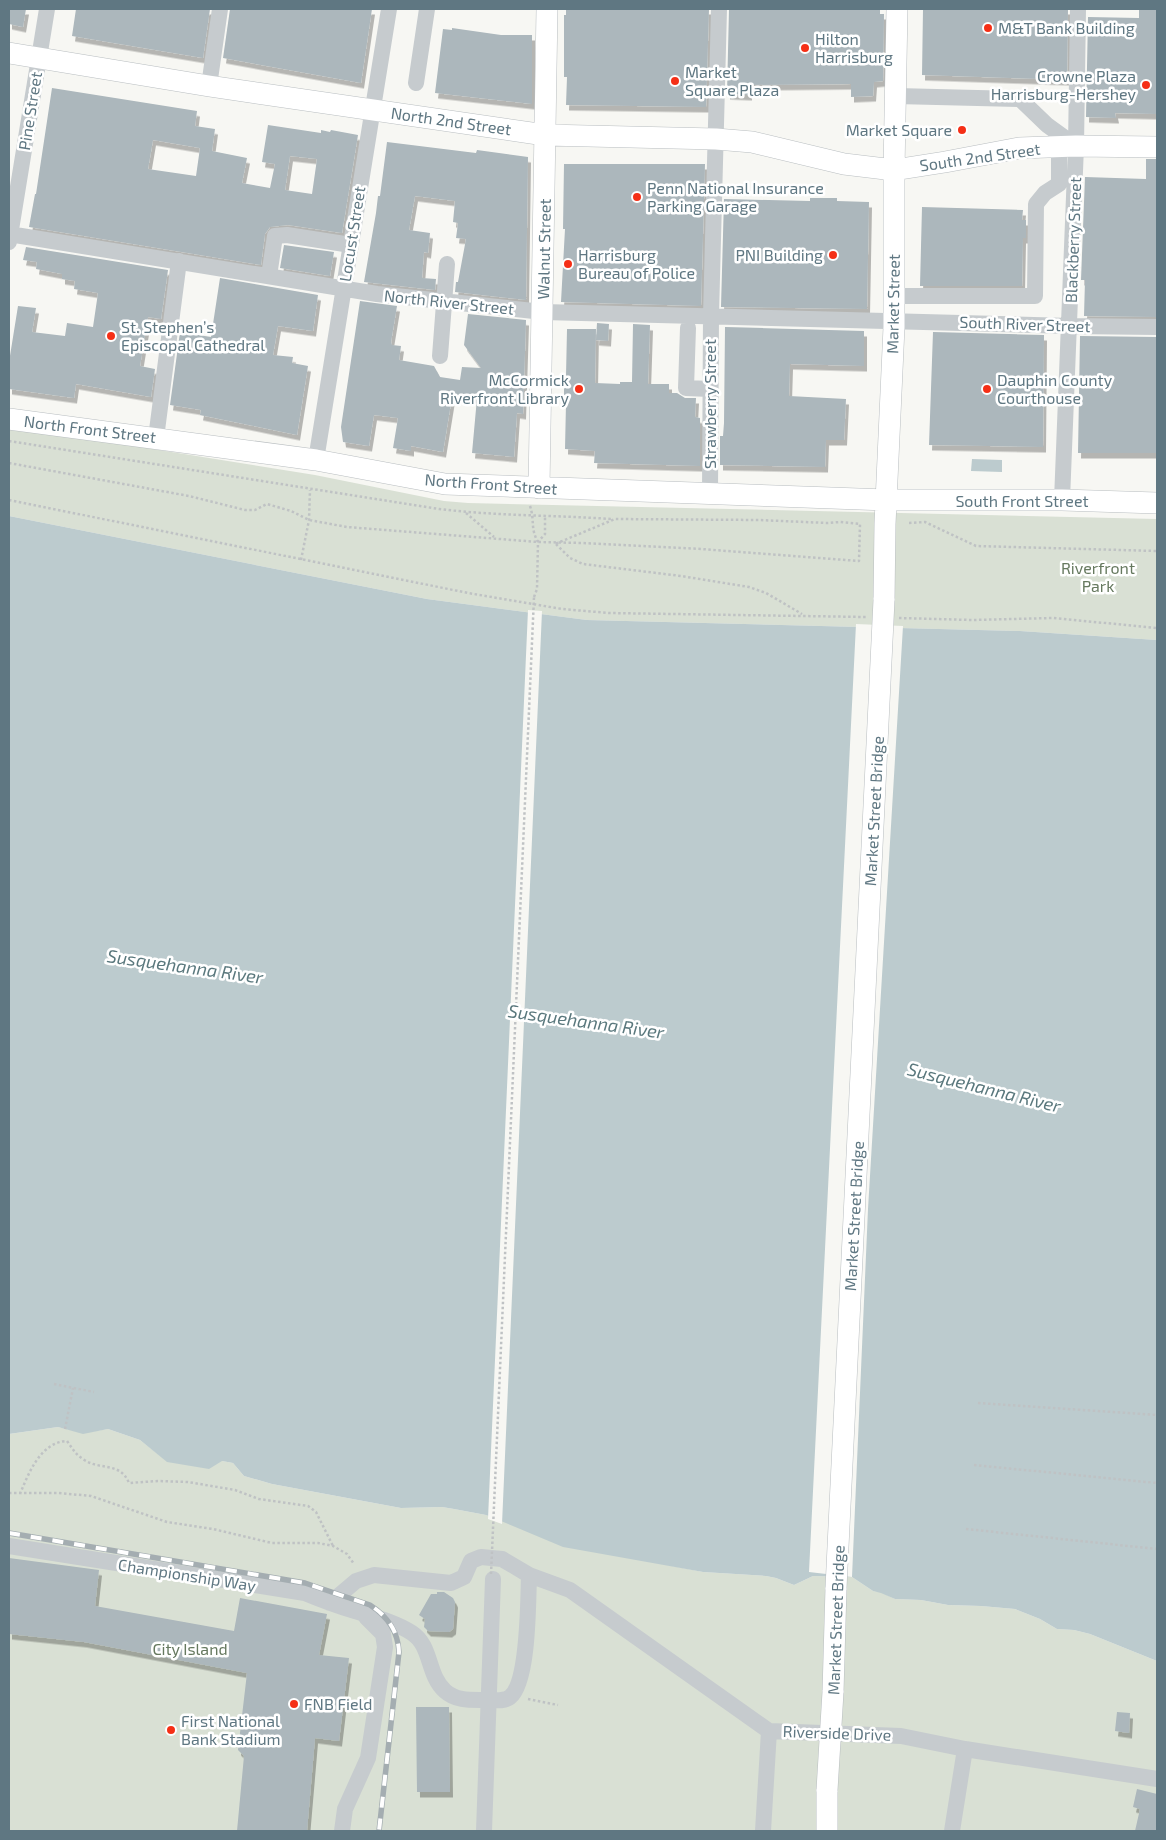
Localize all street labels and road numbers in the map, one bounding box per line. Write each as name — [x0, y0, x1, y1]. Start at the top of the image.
street label: Pine Street — [14, 70, 45, 152]
street label: North 2nd Street — [390, 103, 512, 138]
street label: South 2nd Street — [918, 139, 1041, 174]
street label: Blackberry Street — [1061, 177, 1084, 303]
street label: Locust Street — [335, 185, 368, 283]
street label: Walnut Street — [533, 198, 554, 300]
street label: Market Street — [882, 254, 903, 354]
street label: North River Street — [383, 285, 515, 318]
street label: South River Street — [959, 312, 1091, 335]
street label: Strawberry Street — [700, 339, 719, 469]
street label: North Front Street — [23, 411, 157, 446]
street label: North Front Street — [424, 469, 558, 498]
street label: South Front Street — [955, 491, 1089, 510]
street label: Market Street Bridge — [860, 735, 887, 887]
street label: Market Street Bridge — [840, 1140, 867, 1292]
street label: Market Street Bridge — [823, 1545, 848, 1695]
street label: Championship Way — [117, 1554, 258, 1595]
street label: Riverside Drive — [782, 1721, 892, 1744]

